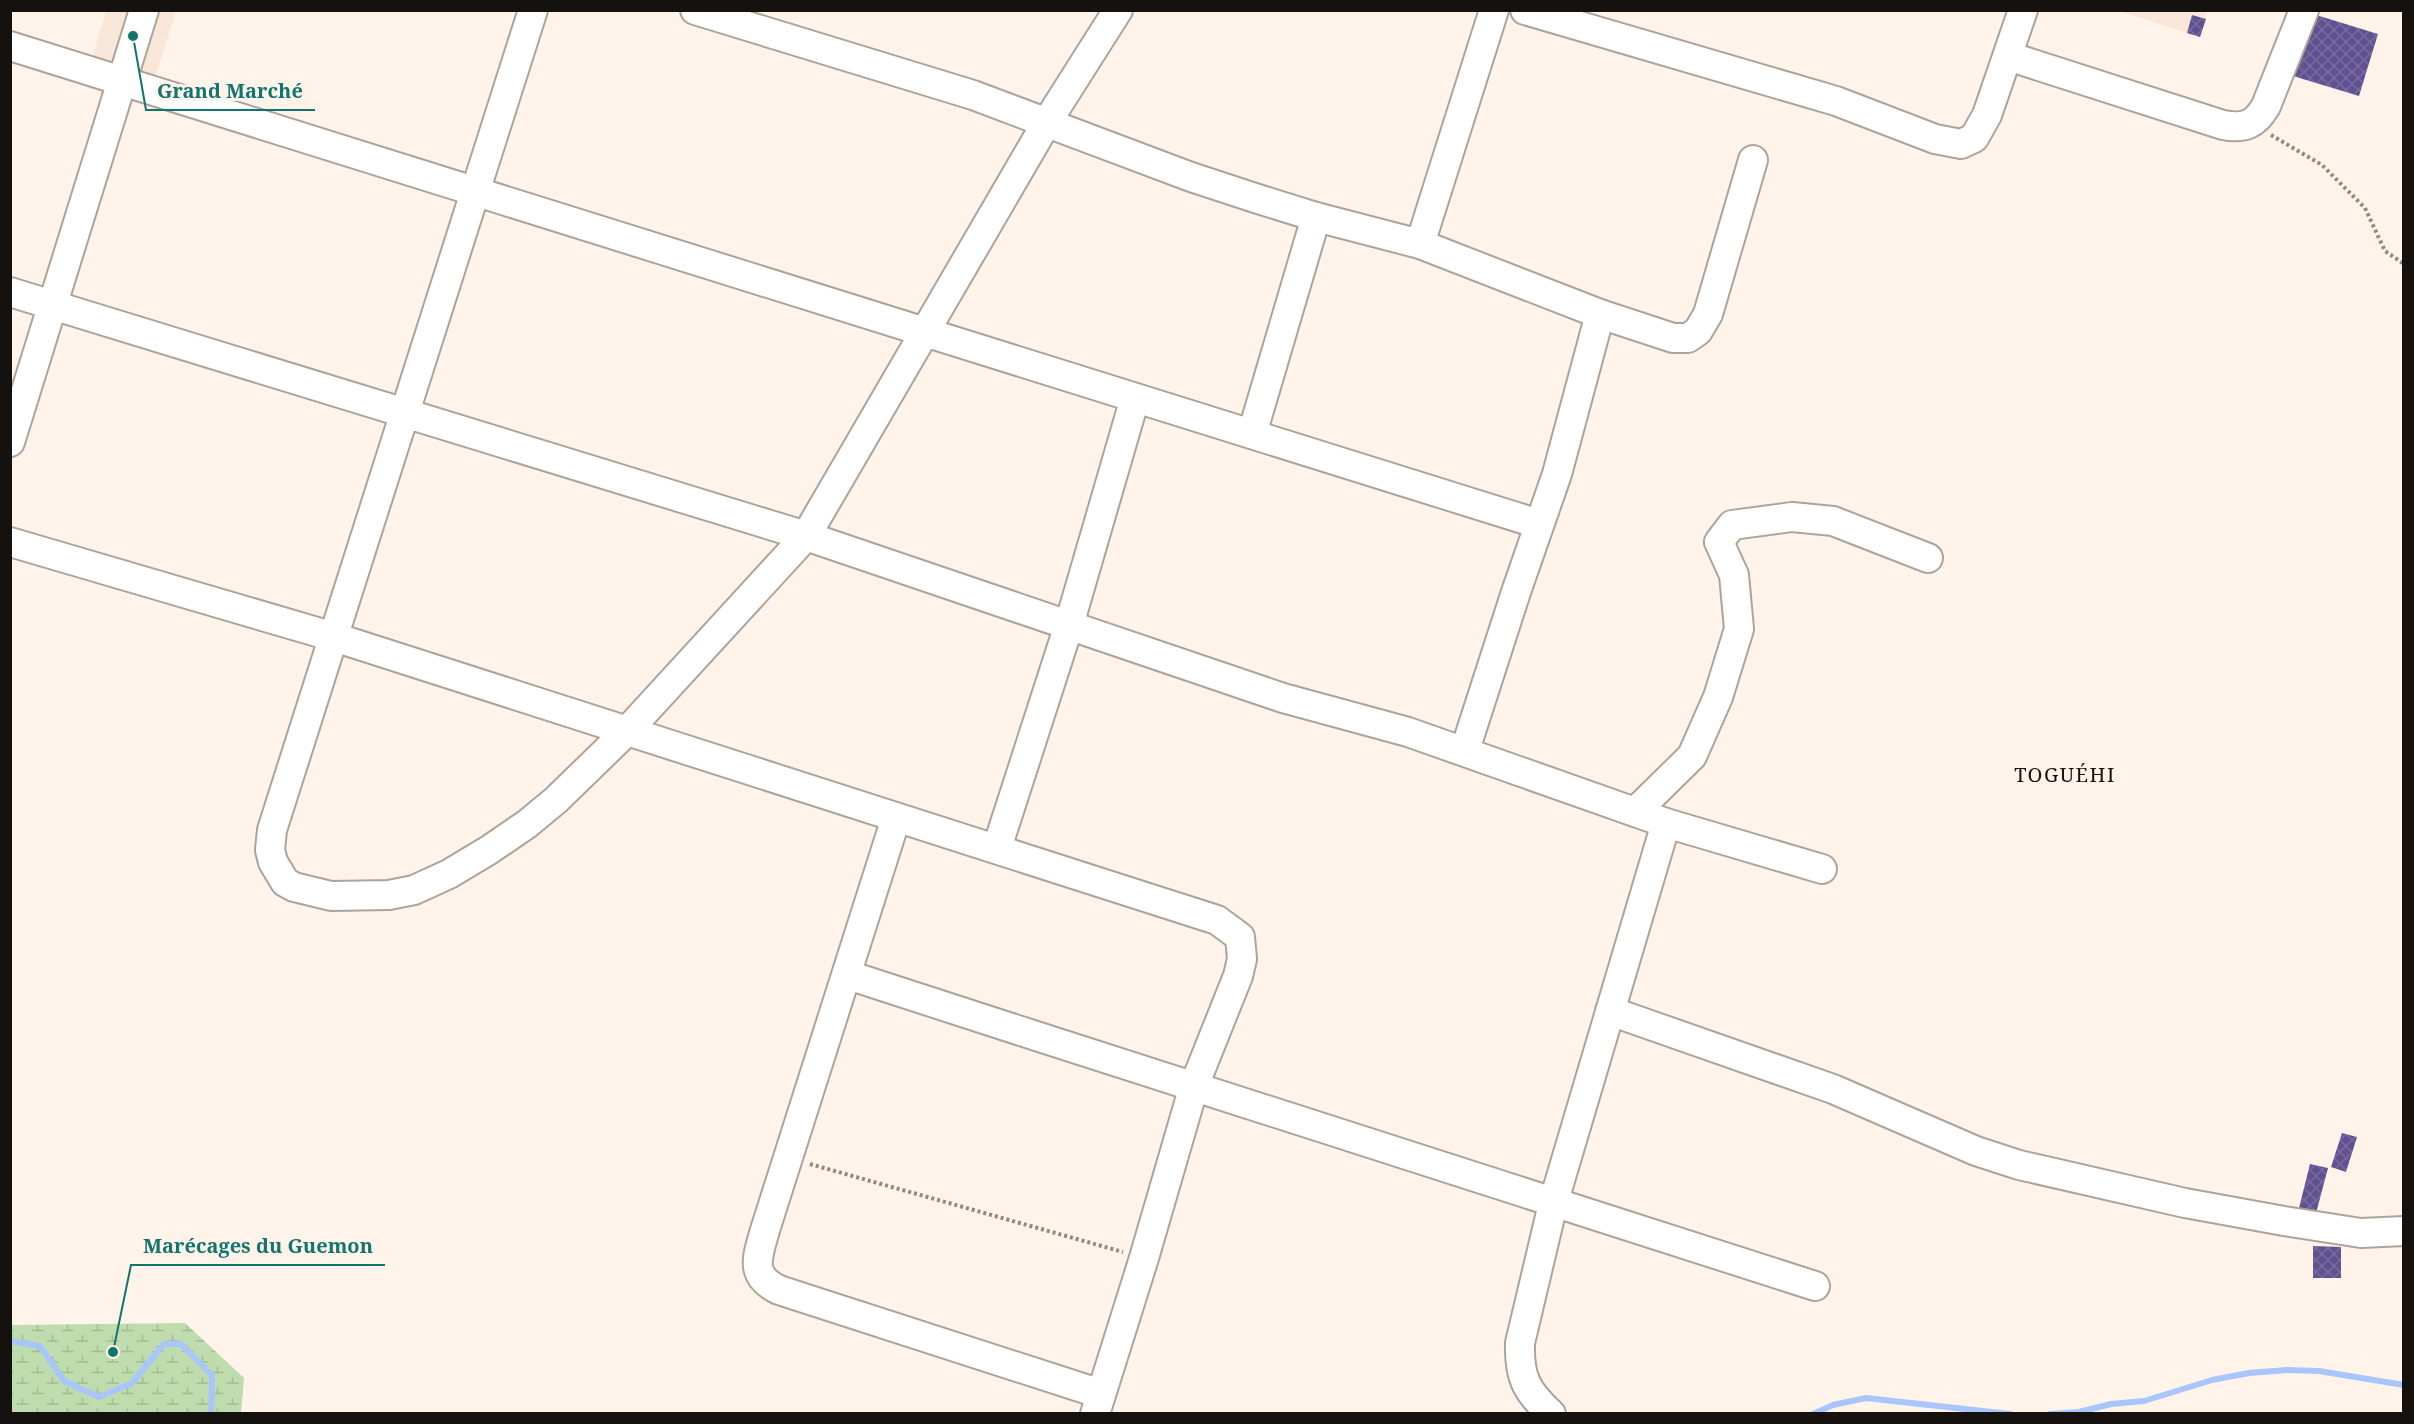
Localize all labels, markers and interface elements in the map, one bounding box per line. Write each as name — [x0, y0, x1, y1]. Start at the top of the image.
callout: Grand Marché — [146, 72, 315, 110]
text: Grand Marché — [157, 77, 303, 104]
district label: TOGUÉHI — [2014, 761, 2116, 788]
callout: Marécages du Guemon — [131, 1227, 385, 1265]
text: Marécages du Guemon — [143, 1232, 373, 1259]

